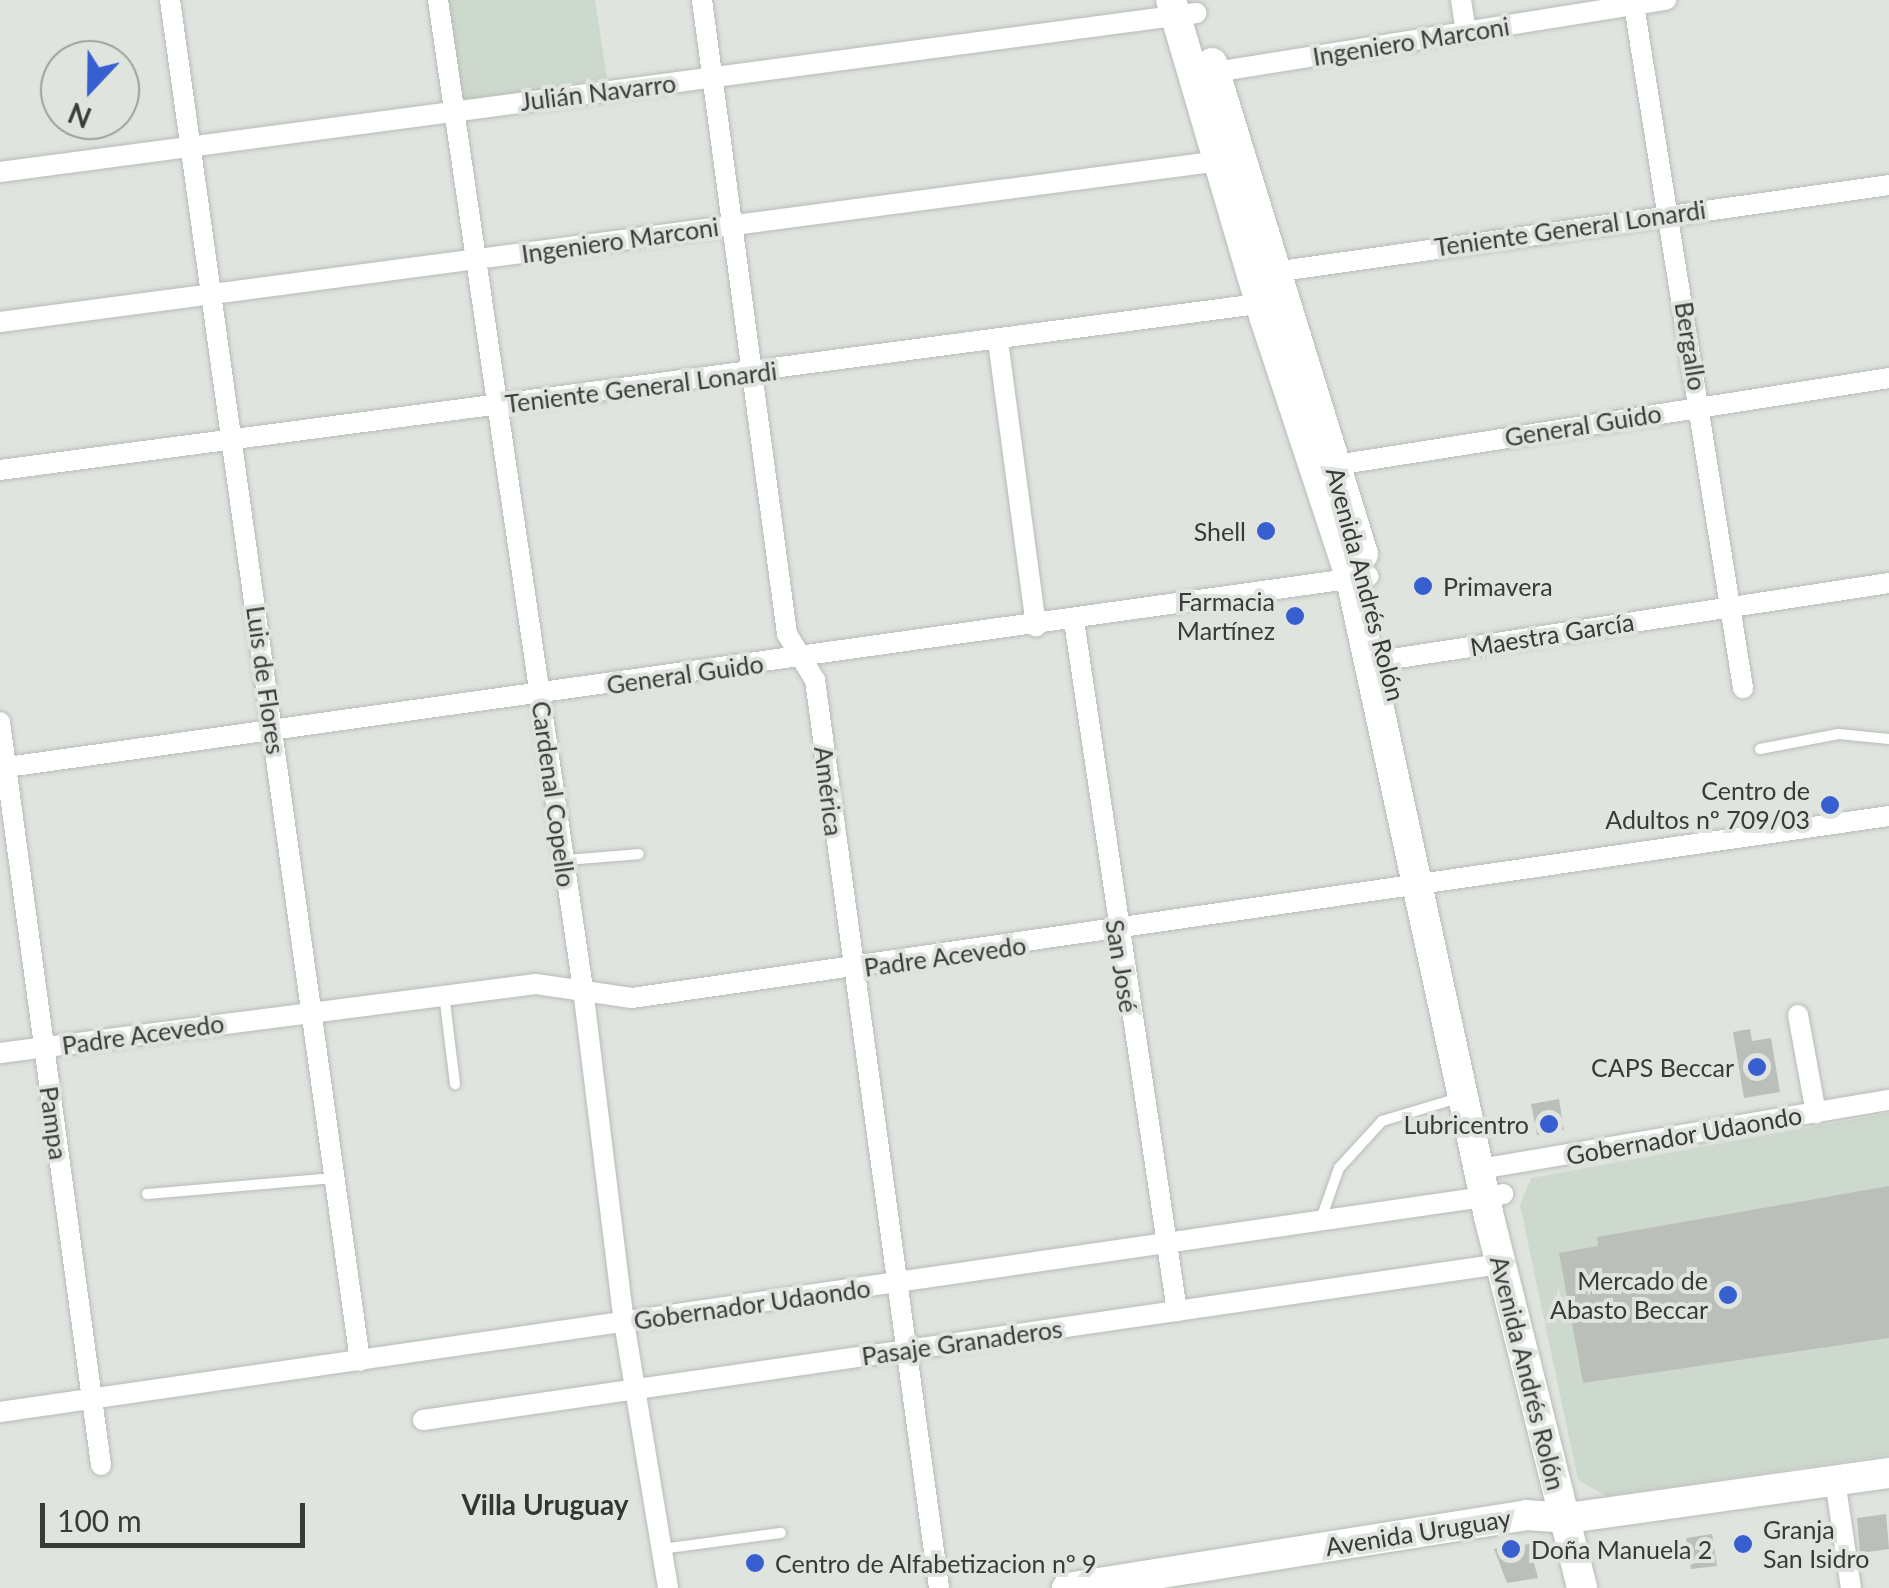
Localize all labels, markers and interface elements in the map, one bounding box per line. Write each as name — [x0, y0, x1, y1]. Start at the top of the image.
street label: Ingeniero Marconi — [1310, 11, 1512, 71]
north arrow — [40, 40, 140, 140]
street label: Julián Navarro — [518, 68, 678, 116]
text: N — [63, 96, 96, 136]
street label: Teniente General Lonardi — [1432, 194, 1708, 262]
street label: Ingeniero Marconi — [519, 211, 721, 269]
street label: Bergallo — [1669, 300, 1713, 392]
street label: Teniente General Lonardi — [503, 355, 779, 419]
street label: General Guido — [1503, 398, 1663, 452]
street label: Avenida Andrés Rolón — [1320, 464, 1412, 704]
place label: Shell — [1194, 516, 1246, 546]
marker: Shell — [1255, 520, 1277, 542]
place label: Primavera — [1443, 571, 1553, 601]
marker: Primavera — [1412, 575, 1434, 597]
place label: Farmacia Martínez — [1177, 587, 1275, 646]
street label: Luis de Flores — [241, 604, 291, 756]
marker: Farmacia Martínez — [1284, 605, 1306, 627]
street label: Maestra García — [1468, 606, 1636, 662]
street label: General Guido — [605, 648, 765, 700]
street label: Cardenal Copello — [526, 699, 582, 889]
street label: América — [809, 744, 849, 838]
place label: Centro de Adultos nº 709/03 — [1605, 776, 1810, 835]
marker: Centro de Adultos nº 709/03 — [1819, 794, 1841, 816]
street label: San José — [1100, 917, 1144, 1015]
street label: Padre Acevedo — [862, 930, 1028, 982]
street label: Padre Acevedo — [60, 1008, 226, 1060]
place label: CAPS Beccar — [1591, 1052, 1734, 1082]
marker: CAPS Beccar — [1744, 1054, 1770, 1080]
street label: Pampa — [34, 1084, 74, 1162]
street label: Gobernador Udaondo — [1564, 1099, 1804, 1171]
place label: Lubricentro — [1403, 1109, 1529, 1139]
marker: Lubricentro — [1538, 1113, 1560, 1135]
street label: Avenida Andrés Rolón — [1484, 1252, 1572, 1494]
place label: Mercado de Abasto Beccar — [1550, 1266, 1708, 1325]
street label: Gobernador Udaondo — [631, 1272, 873, 1336]
marker: Mercado de Abasto Beccar — [1717, 1284, 1739, 1306]
street label: Pasaje Granaderos — [860, 1313, 1064, 1371]
scale bar — [45, 1483, 310, 1545]
district label: Villa Uruguay — [461, 1487, 629, 1521]
text: 100 m — [57, 1502, 142, 1538]
street label: Avenida Uruguay — [1323, 1503, 1513, 1561]
place label: Granja San Isidro — [1763, 1515, 1869, 1574]
marker: Granja San Isidro — [1732, 1533, 1754, 1555]
place label: Doña Manuela 2 — [1531, 1534, 1712, 1564]
marker: Doña Manuela 2 — [1500, 1538, 1522, 1560]
place label: Centro de Alfabetizacion nº 9 — [775, 1548, 1097, 1578]
marker: Centro de Alfabetizacion nº 9 — [744, 1552, 766, 1574]

